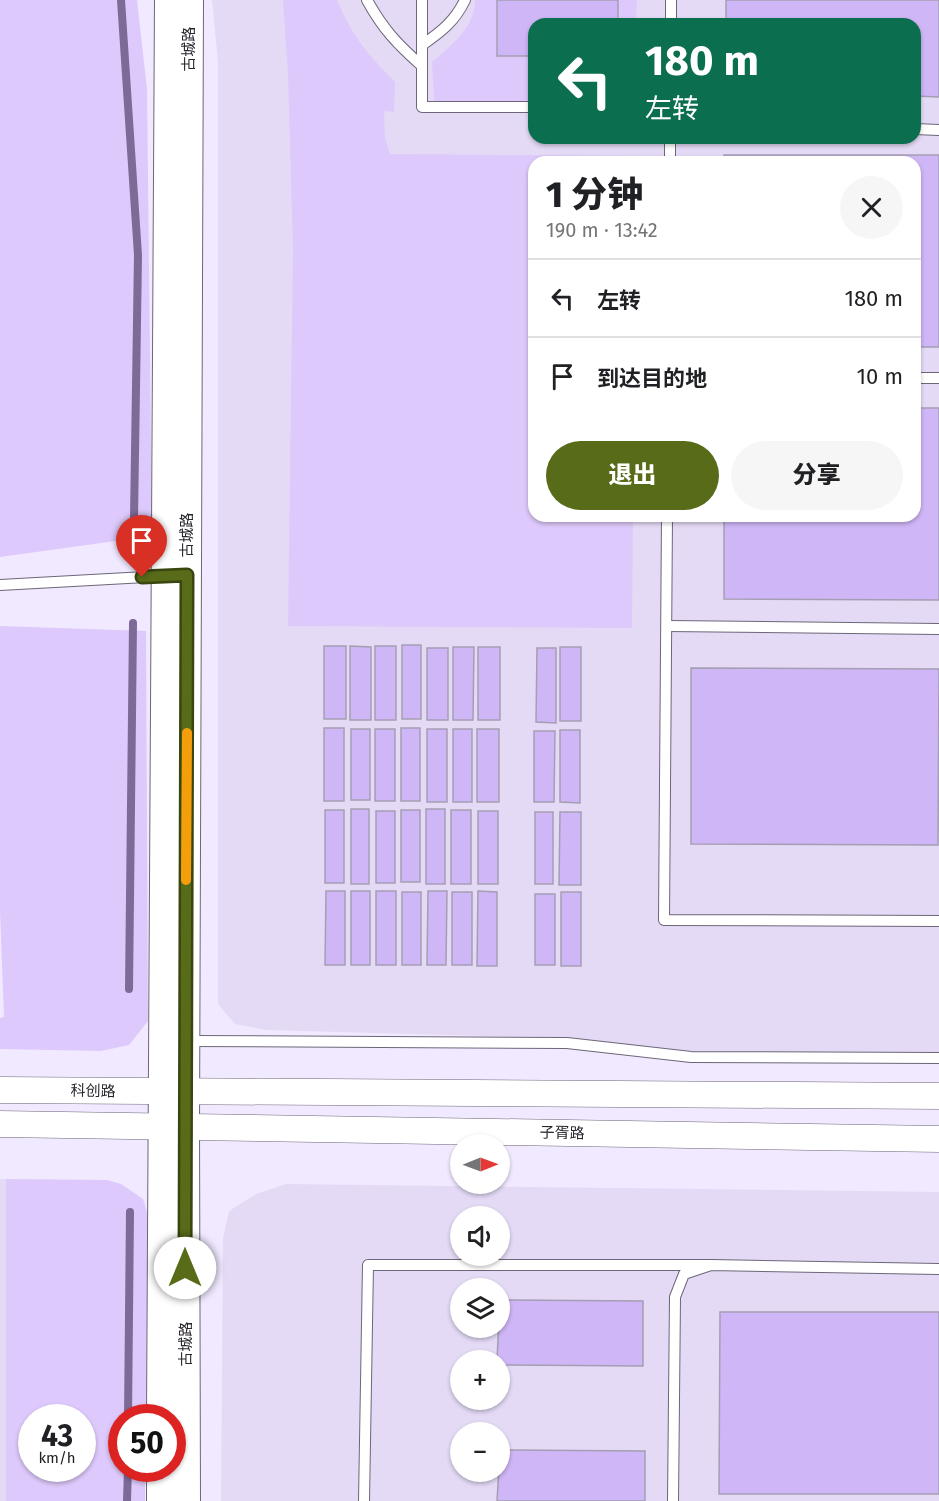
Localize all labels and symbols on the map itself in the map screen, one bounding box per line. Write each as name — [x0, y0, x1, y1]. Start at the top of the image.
street label: 古城路 — [180, 26, 198, 72]
street label: 古城路 — [178, 512, 196, 558]
pin — [116, 515, 167, 577]
street label: 科创路 — [70, 1082, 116, 1100]
street label: 子胥路 — [539, 1124, 585, 1142]
north arrow — [450, 1134, 510, 1194]
position arrow — [153, 1236, 217, 1300]
street label: 古城路 — [177, 1321, 195, 1367]
speed limit sign: 50 — [108, 1404, 186, 1482]

